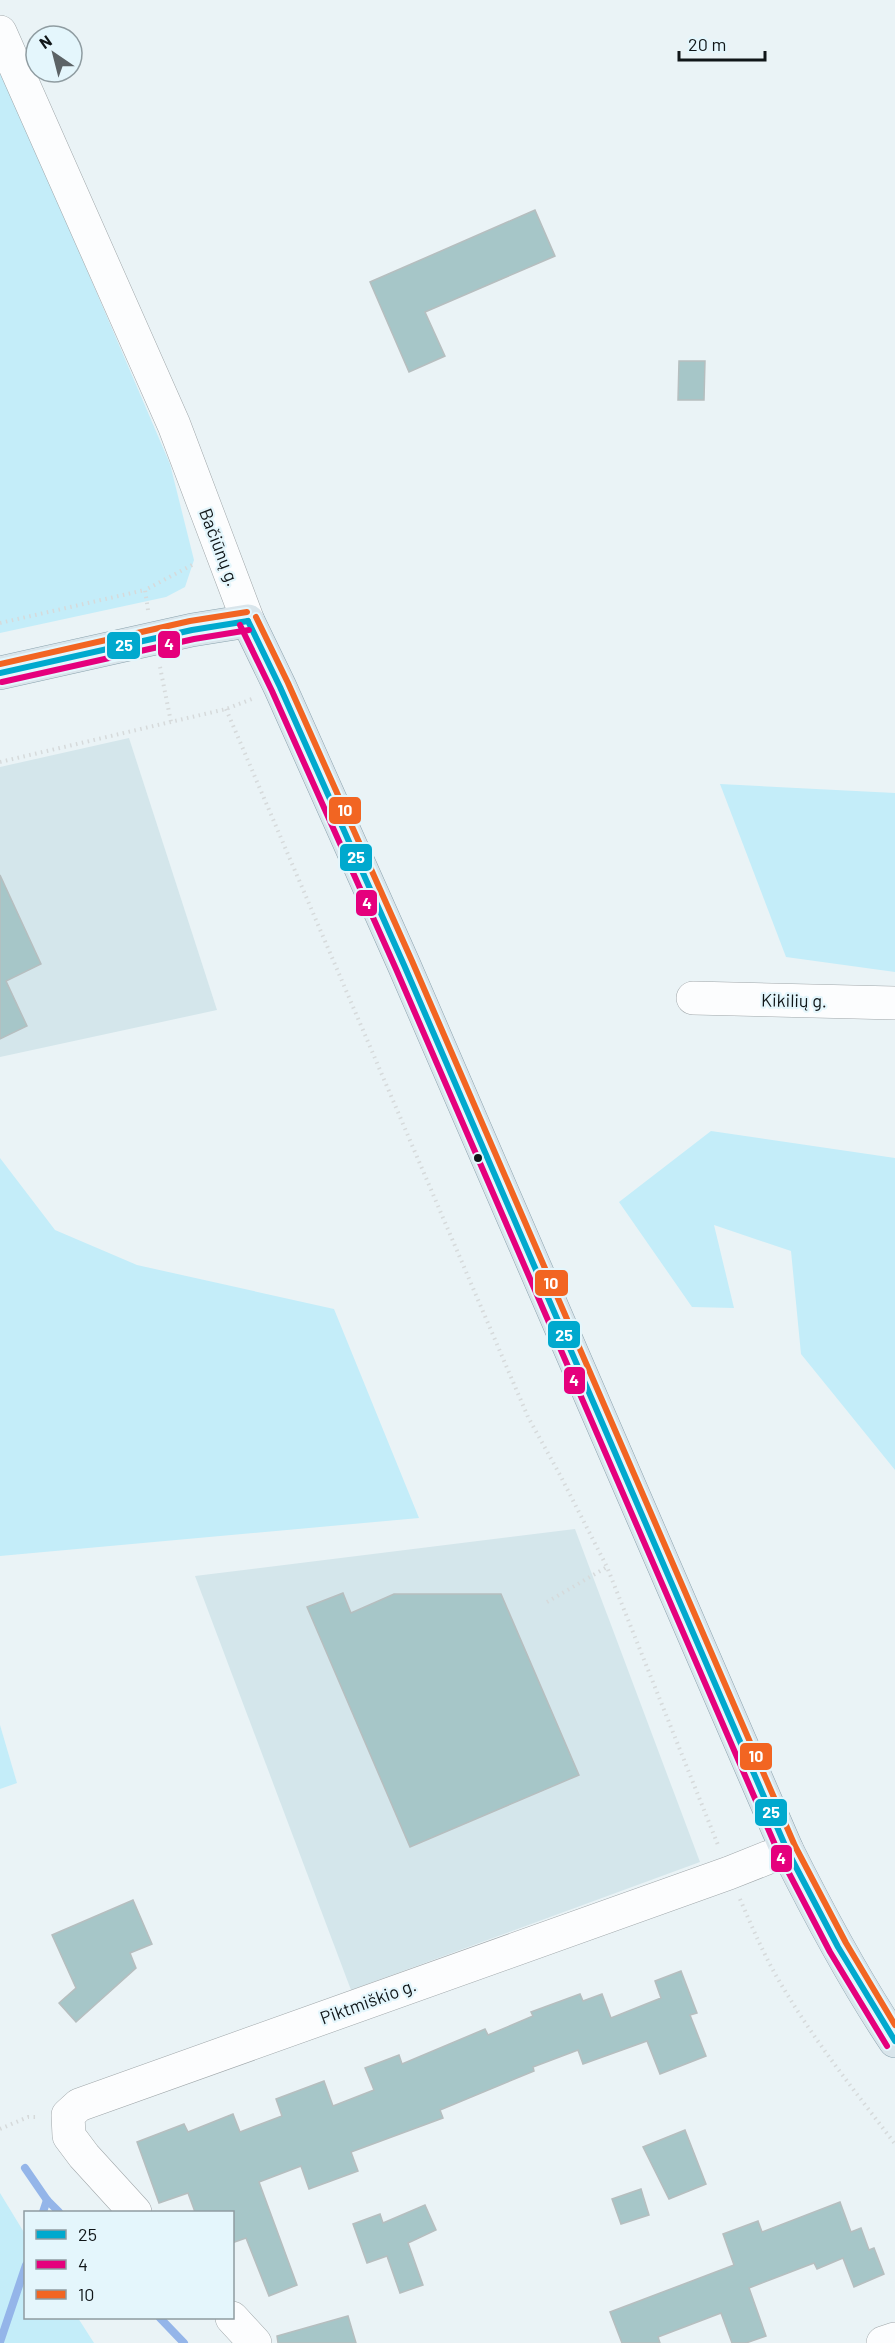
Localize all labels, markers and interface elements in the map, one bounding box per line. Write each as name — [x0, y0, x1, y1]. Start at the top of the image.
north arrow — [24, 24, 84, 84]
scale bar — [679, 24, 764, 62]
text: N — [35, 30, 55, 52]
text: 20 m — [688, 33, 726, 55]
street label: Bačiūnų g. — [195, 505, 245, 589]
line badge: 4 — [157, 630, 181, 659]
line badge: 25 — [106, 631, 141, 660]
text: 4 — [164, 634, 174, 653]
text: 25 — [115, 635, 133, 654]
line badge: 10 — [328, 796, 362, 825]
text: 10 — [338, 800, 352, 819]
line badge: 25 — [339, 843, 373, 872]
text: 25 — [347, 847, 365, 866]
line badge: 4 — [355, 889, 378, 917]
text: 4 — [362, 893, 372, 912]
street label: Kikilių g. — [761, 988, 827, 1012]
unlabelled marker — [472, 1152, 484, 1164]
line badge: 10 — [534, 1269, 569, 1297]
text: 10 — [544, 1273, 558, 1292]
line badge: 25 — [547, 1320, 581, 1349]
text: 25 — [555, 1325, 573, 1344]
line badge: 4 — [563, 1366, 586, 1395]
text: 4 — [569, 1370, 579, 1389]
line badge: 10 — [739, 1742, 773, 1771]
text: 10 — [749, 1746, 763, 1765]
line badge: 25 — [754, 1798, 788, 1827]
text: 25 — [762, 1802, 780, 1821]
line badge: 4 — [770, 1844, 793, 1873]
text: 4 — [776, 1848, 786, 1867]
street label: Piktmiškio g. — [317, 1973, 419, 2029]
legend — [24, 2211, 234, 2319]
text: 25 — [78, 2223, 97, 2245]
text: 4 — [78, 2253, 88, 2275]
text: 10 — [78, 2283, 94, 2305]

